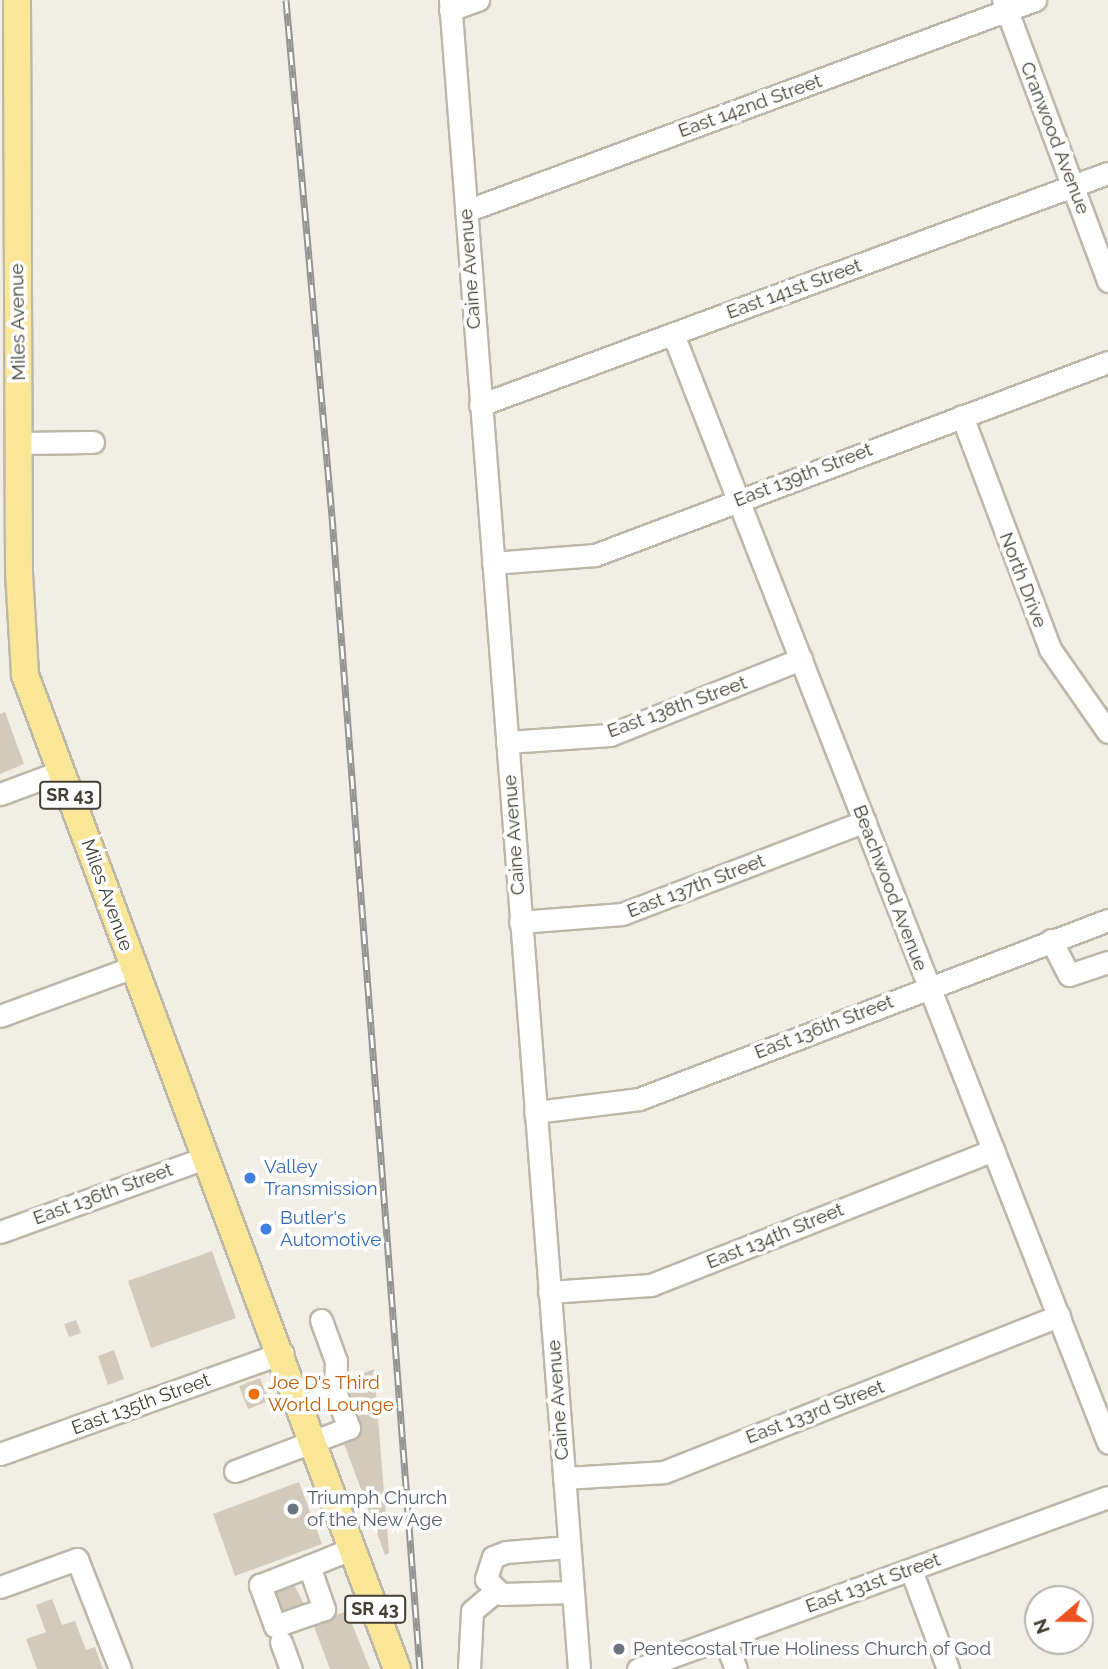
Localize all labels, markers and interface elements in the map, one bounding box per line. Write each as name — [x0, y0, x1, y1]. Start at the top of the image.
street label: Cranwood Avenue — [1015, 58, 1095, 218]
street label: East 142nd Street — [675, 69, 825, 143]
street label: Caine Avenue — [454, 208, 486, 330]
street label: East 141st Street — [723, 254, 865, 324]
street label: Miles Avenue — [6, 263, 30, 381]
street label: East 139th Street — [730, 438, 876, 512]
street label: North Drive — [994, 529, 1052, 631]
street label: East 138th Street — [604, 671, 750, 743]
street label: Caine Avenue — [498, 774, 530, 896]
road number: SR 43 — [38, 780, 102, 810]
street label: Beachwood Avenue — [848, 802, 932, 974]
street label: Miles Avenue — [76, 836, 138, 954]
street label: East 137th Street — [624, 849, 768, 923]
street label: East 136th Street — [751, 990, 897, 1064]
place label: Valley Transmission — [264, 1156, 378, 1200]
street label: East 136th Street — [30, 1158, 176, 1230]
marker: Valley Transmission — [242, 1170, 258, 1186]
street label: East 134th Street — [703, 1198, 847, 1274]
place label: Butler's Automotive — [280, 1207, 381, 1251]
marker: Butler's Automotive — [258, 1221, 274, 1237]
street label: Caine Avenue — [542, 1339, 574, 1461]
street label: East 135th Street — [69, 1368, 213, 1440]
place label: Joe D's Third World Lounge — [268, 1372, 394, 1416]
street label: East 133rd Street — [743, 1375, 887, 1449]
marker: Joe D's Third World Lounge — [246, 1386, 262, 1402]
place label: Triumph Church of the New Age — [307, 1487, 447, 1531]
marker: Triumph Church of the New Age — [285, 1501, 301, 1517]
street label: East 131st Street — [803, 1548, 943, 1618]
north arrow — [1024, 1585, 1094, 1655]
road number: SR 43 — [344, 1594, 406, 1624]
text: N — [1028, 1616, 1054, 1637]
place label: Pentecostal True Holiness Church of God — [633, 1638, 993, 1660]
marker: Pentecostal True Holiness Church of God — [611, 1641, 627, 1657]

